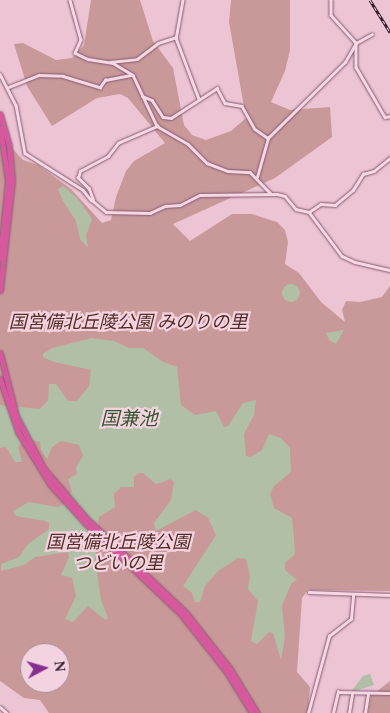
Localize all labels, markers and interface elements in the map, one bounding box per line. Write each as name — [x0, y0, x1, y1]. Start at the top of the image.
park label: 国営備北丘陵公園 みのりの里 — [9, 312, 247, 334]
water label: 国兼池 — [101, 409, 157, 431]
park label: 国営備北丘陵公園 つどいの里 — [46, 533, 190, 576]
north arrow — [20, 643, 70, 693]
text: N — [48, 660, 70, 673]

